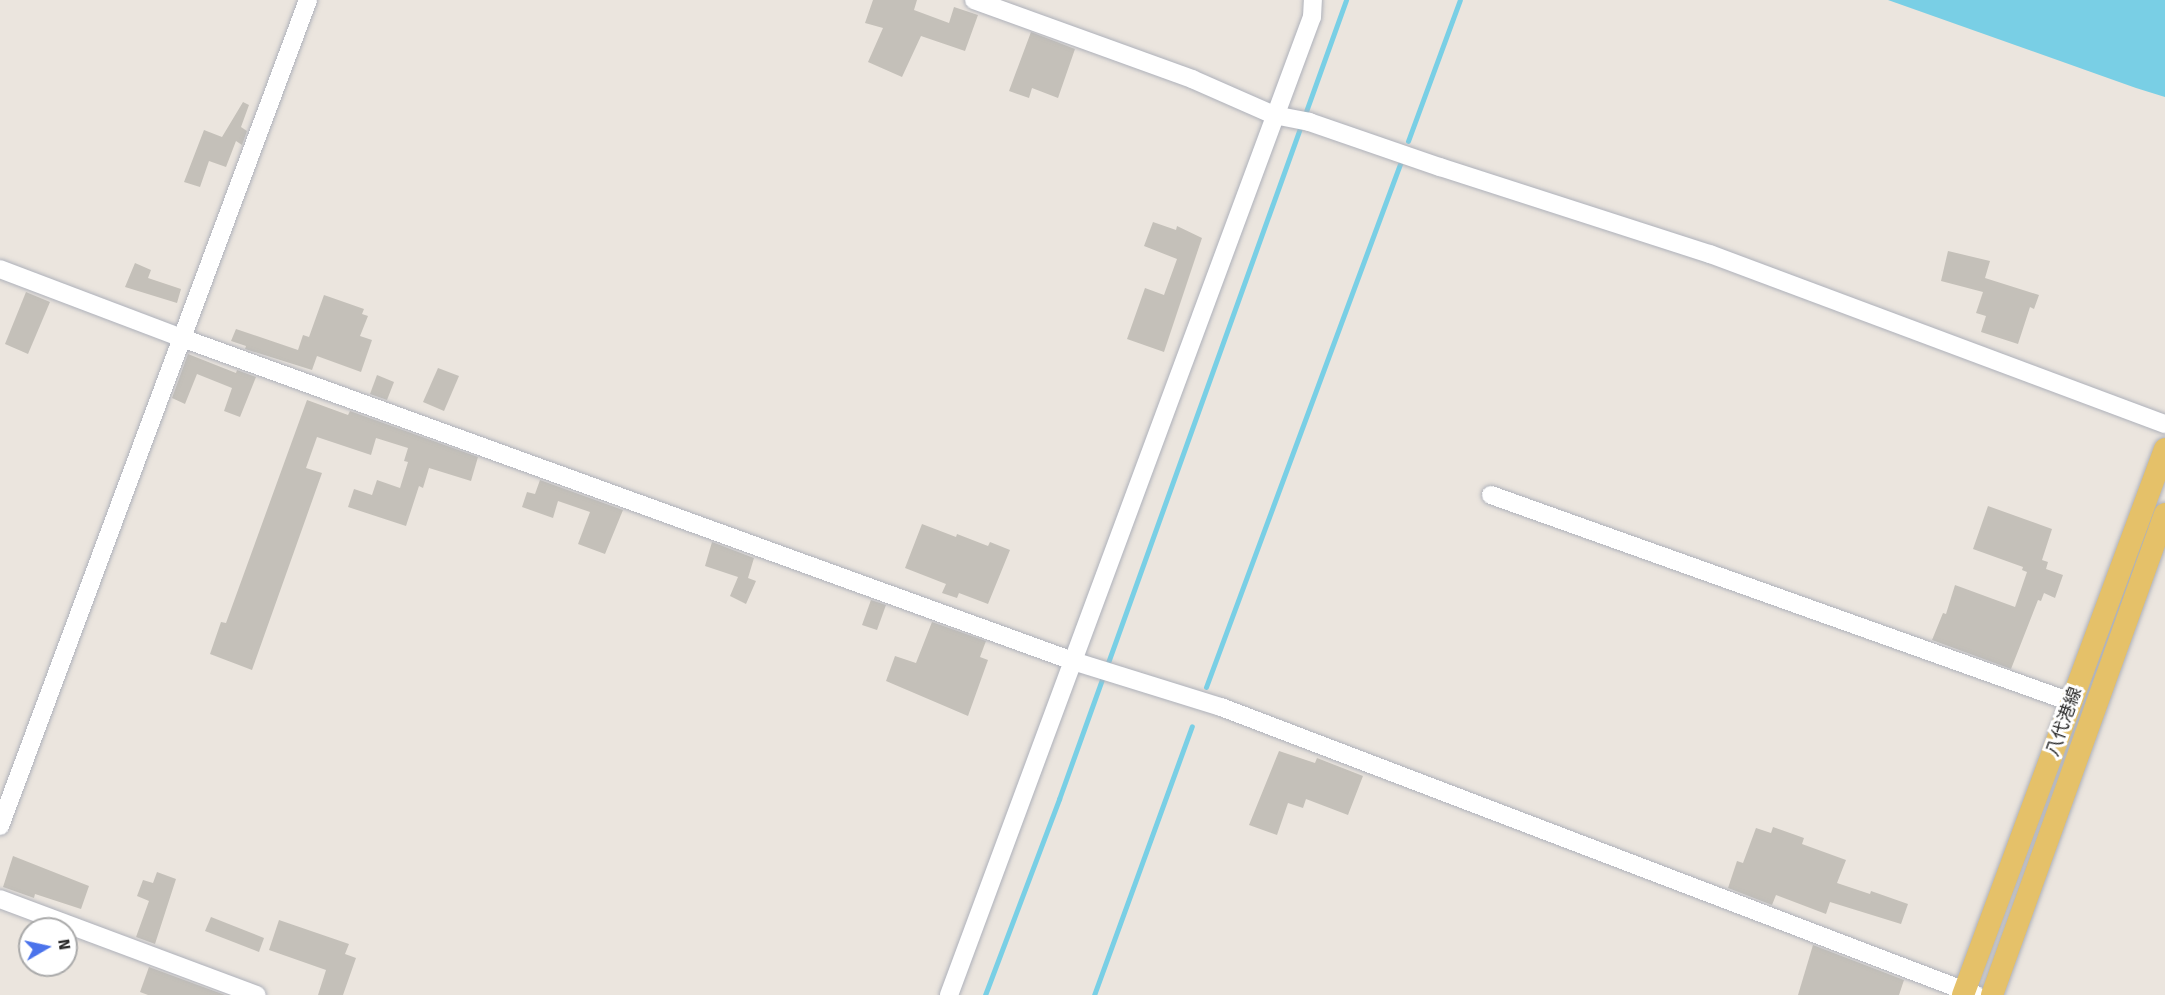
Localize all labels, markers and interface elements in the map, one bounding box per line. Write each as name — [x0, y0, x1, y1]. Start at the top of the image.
street label: 八代港線 — [2042, 684, 2086, 760]
north arrow — [18, 917, 78, 977]
text: N — [54, 938, 75, 951]

